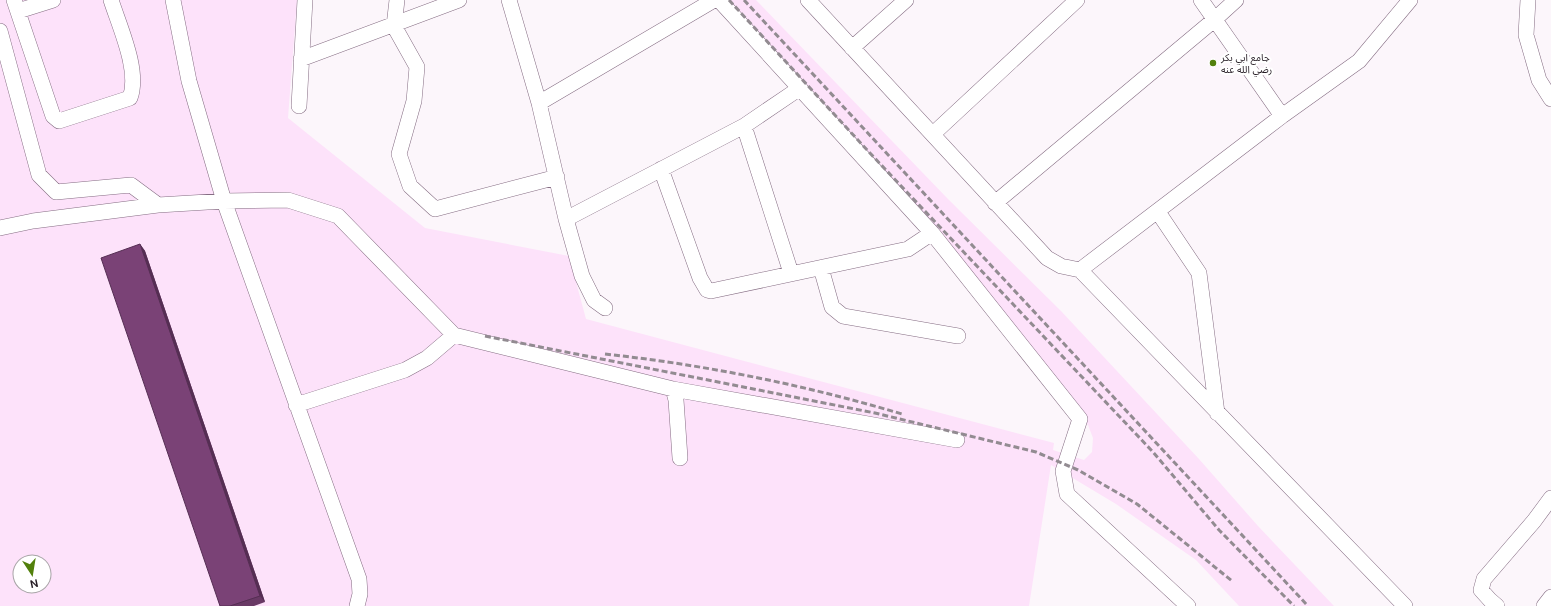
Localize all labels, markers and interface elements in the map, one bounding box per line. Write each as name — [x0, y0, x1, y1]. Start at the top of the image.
place label: جامع ابي بكر رضي الله عنه — [1220, 51, 1273, 77]
marker: جامع ابي بكر رضي الله عنه — [1208, 58, 1218, 68]
north arrow — [12, 554, 52, 594]
text: N — [29, 576, 39, 591]

